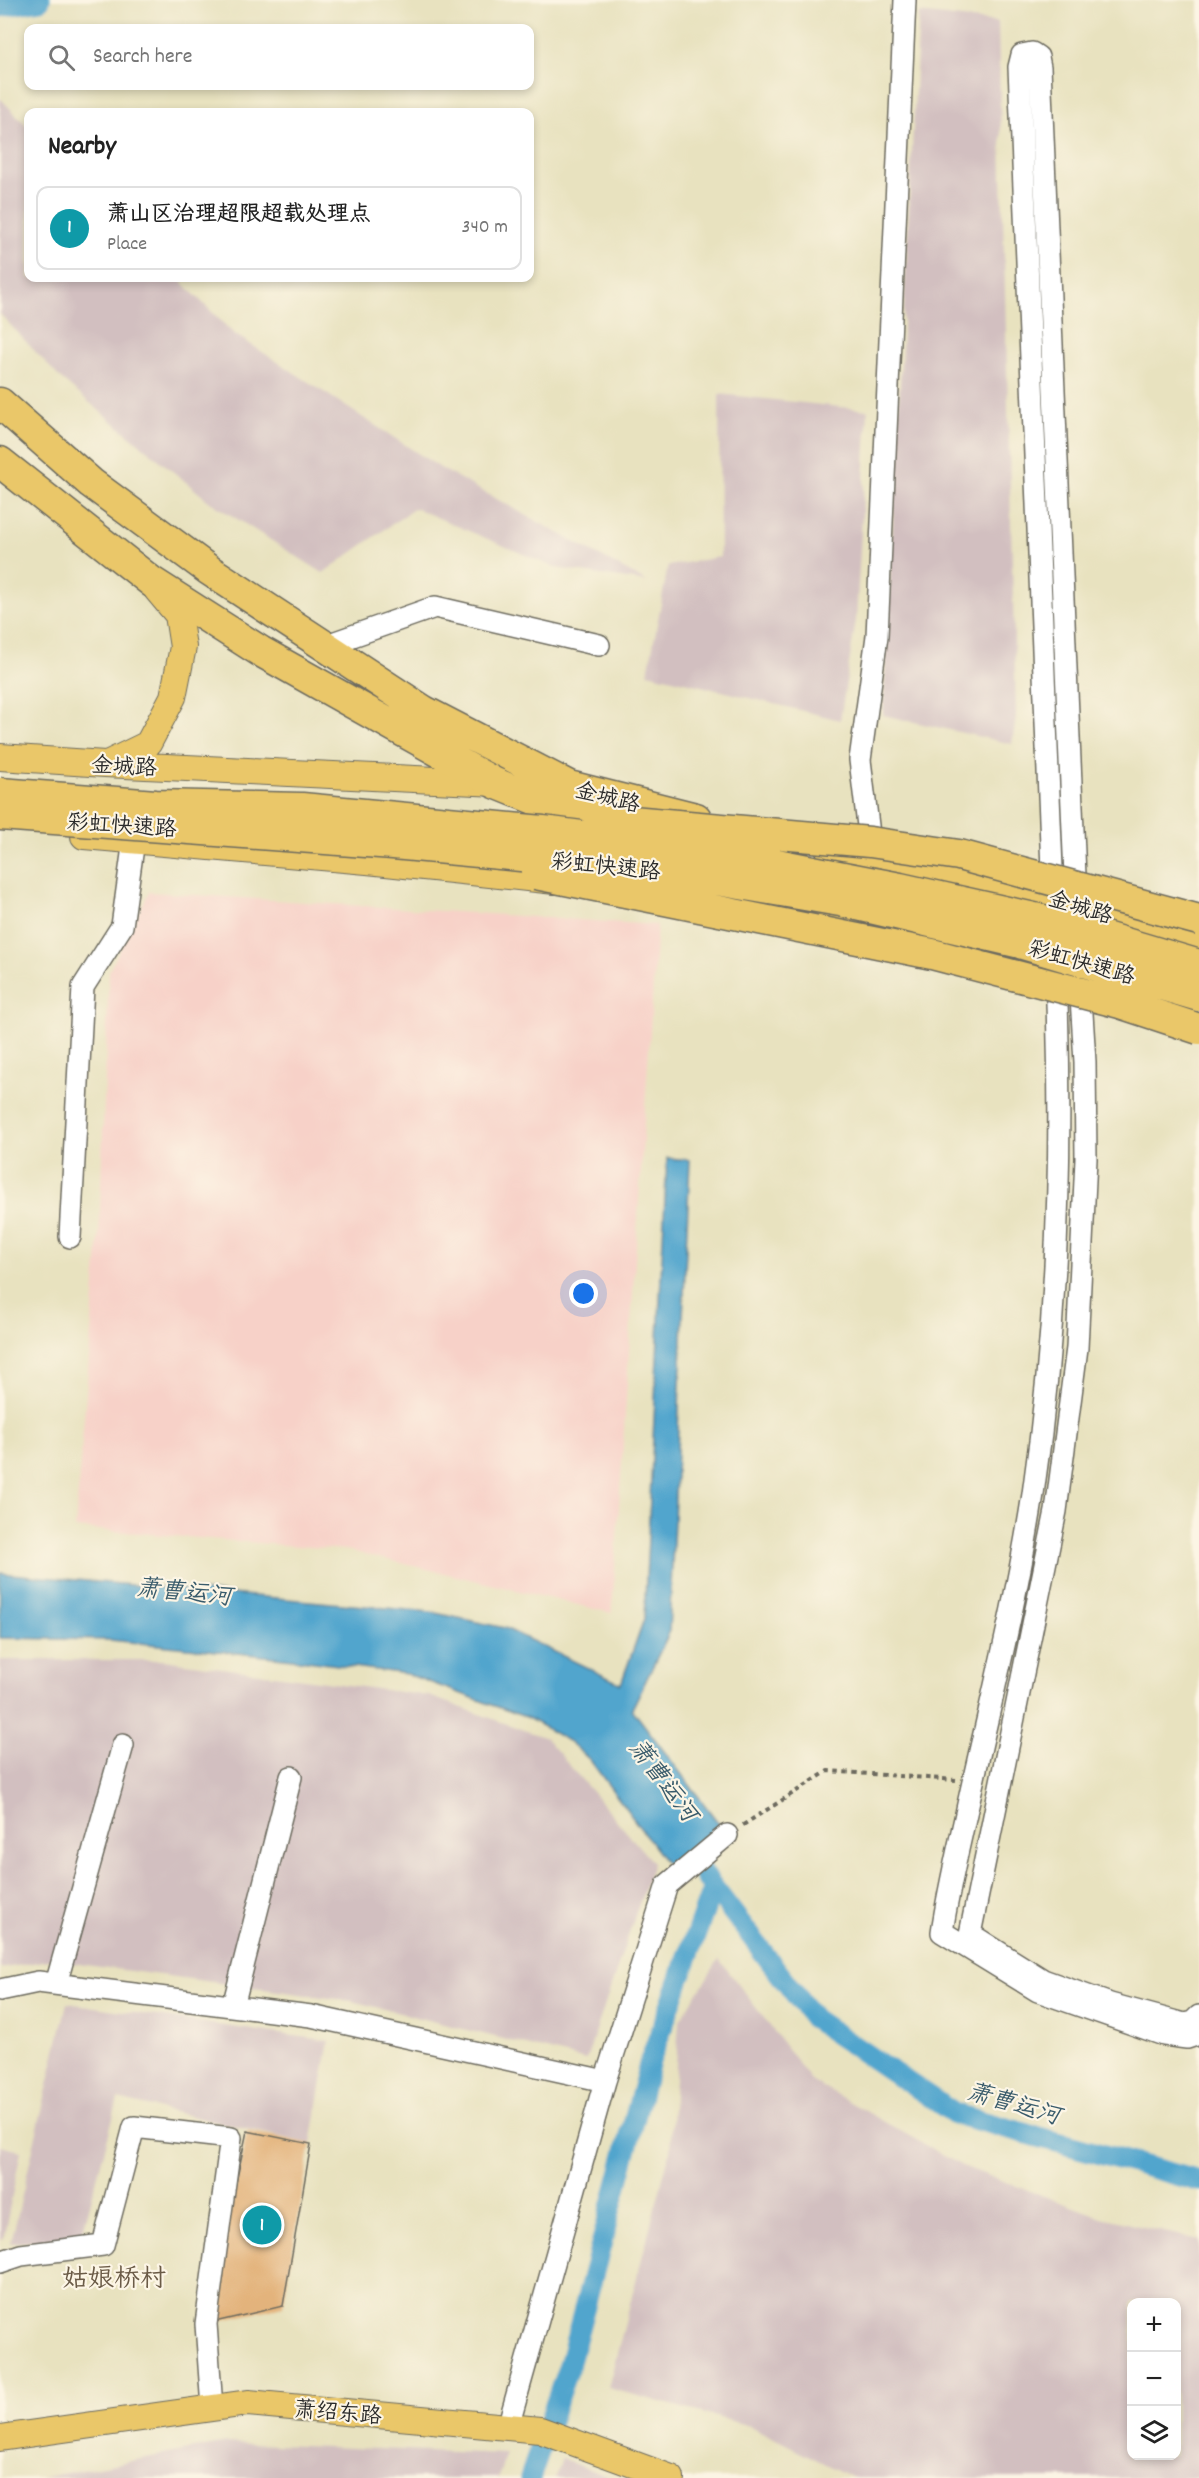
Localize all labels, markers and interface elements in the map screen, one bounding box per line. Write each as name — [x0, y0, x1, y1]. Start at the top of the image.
search box — [24, 24, 534, 90]
icon: search — [45, 41, 78, 74]
text: Search here — [93, 42, 192, 73]
text: Nearby — [48, 129, 116, 166]
text: 萧山区治理超限超载处理点 — [107, 200, 371, 231]
text: 1 — [67, 214, 72, 242]
text: 340 m — [462, 214, 508, 242]
text: Place — [107, 231, 147, 259]
street label: 金城路 — [90, 751, 158, 786]
street label: 金城路 — [571, 776, 643, 822]
street label: 彩虹快速路 — [66, 808, 178, 847]
street label: 彩虹快速路 — [549, 847, 662, 890]
street label: 金城路 — [1044, 885, 1116, 934]
street label: 彩虹快速路 — [1024, 934, 1138, 994]
your location — [569, 1279, 598, 1308]
water label: 萧曹运河 — [134, 1572, 237, 1616]
water label: 萧曹运河 — [619, 1733, 706, 1834]
water label: 萧曹运河 — [962, 2076, 1068, 2137]
pin: 1 — [242, 2202, 282, 2248]
district label: 姑娘桥村 — [62, 2262, 166, 2299]
map controls — [1127, 2298, 1181, 2460]
button: + — [1127, 2298, 1181, 2352]
button: − — [1127, 2352, 1181, 2406]
street label: 萧绍东路 — [293, 2395, 383, 2434]
button: layers — [1127, 2406, 1181, 2460]

